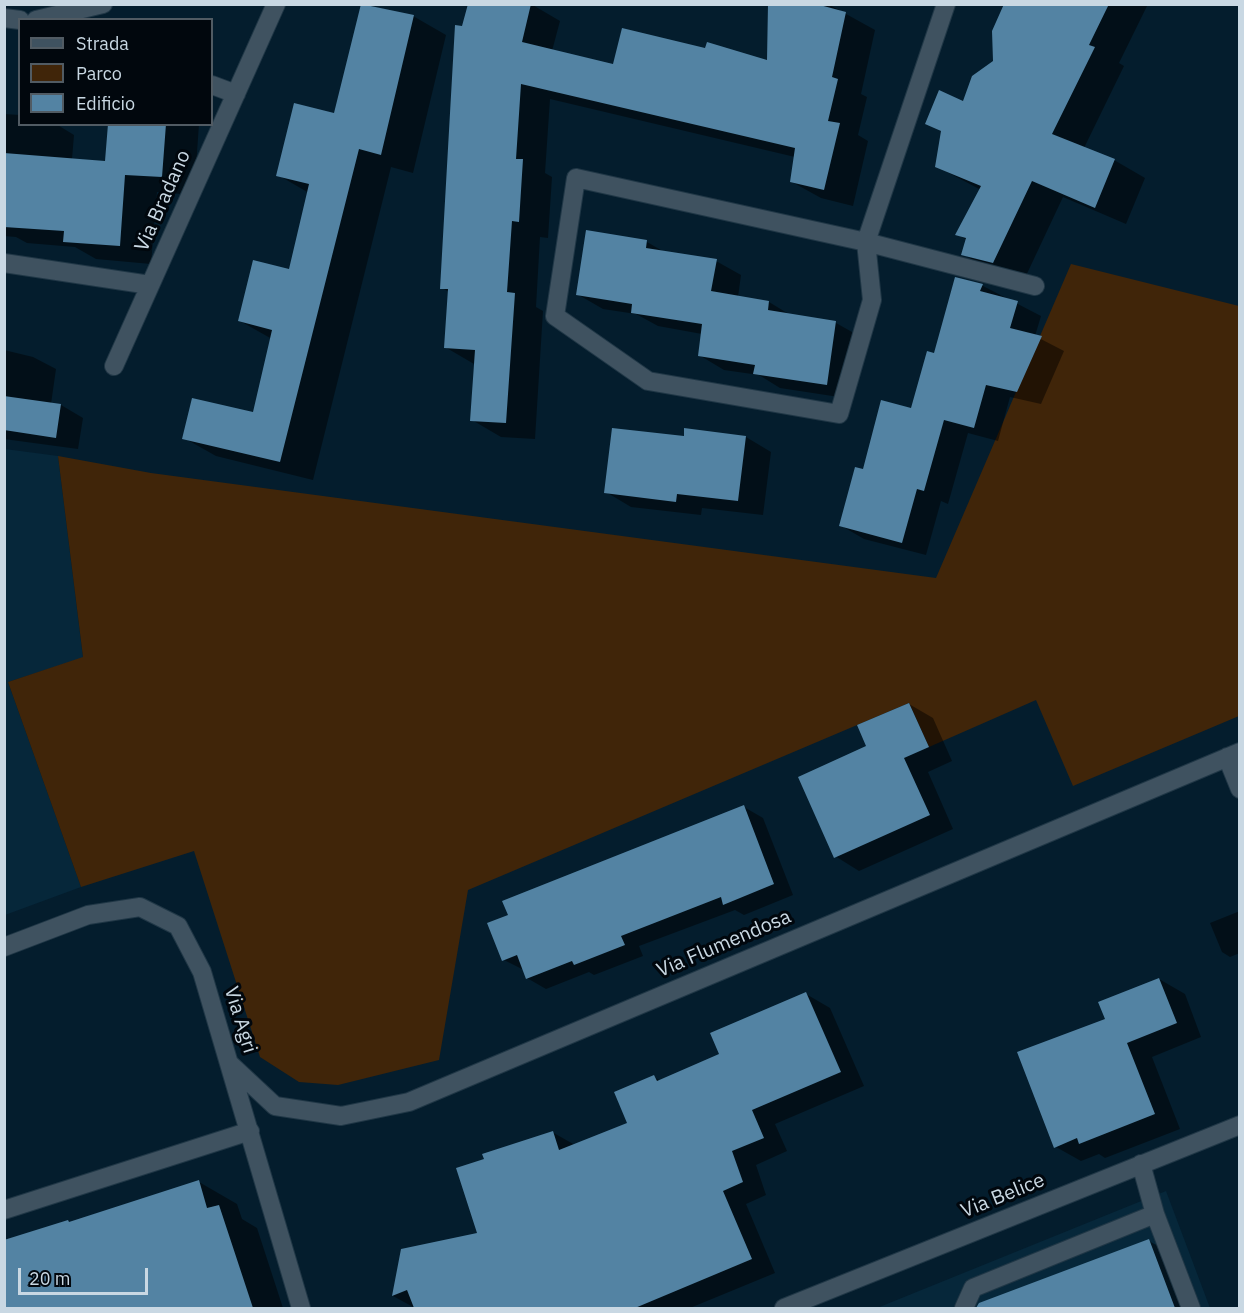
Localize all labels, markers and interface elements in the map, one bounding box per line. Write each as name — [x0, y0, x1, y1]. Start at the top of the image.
legend — [18, 18, 213, 126]
text: Strada — [76, 32, 129, 55]
text: Parco — [76, 62, 122, 85]
text: Edificio — [76, 92, 135, 115]
street label: Via Bradano — [130, 147, 196, 255]
street label: Via Flumendosa — [653, 905, 795, 983]
street label: Via Agri — [219, 984, 261, 1056]
street label: Via Belice — [958, 1168, 1048, 1224]
scale bar — [21, 1256, 152, 1294]
text: 20 m — [29, 1267, 71, 1290]

